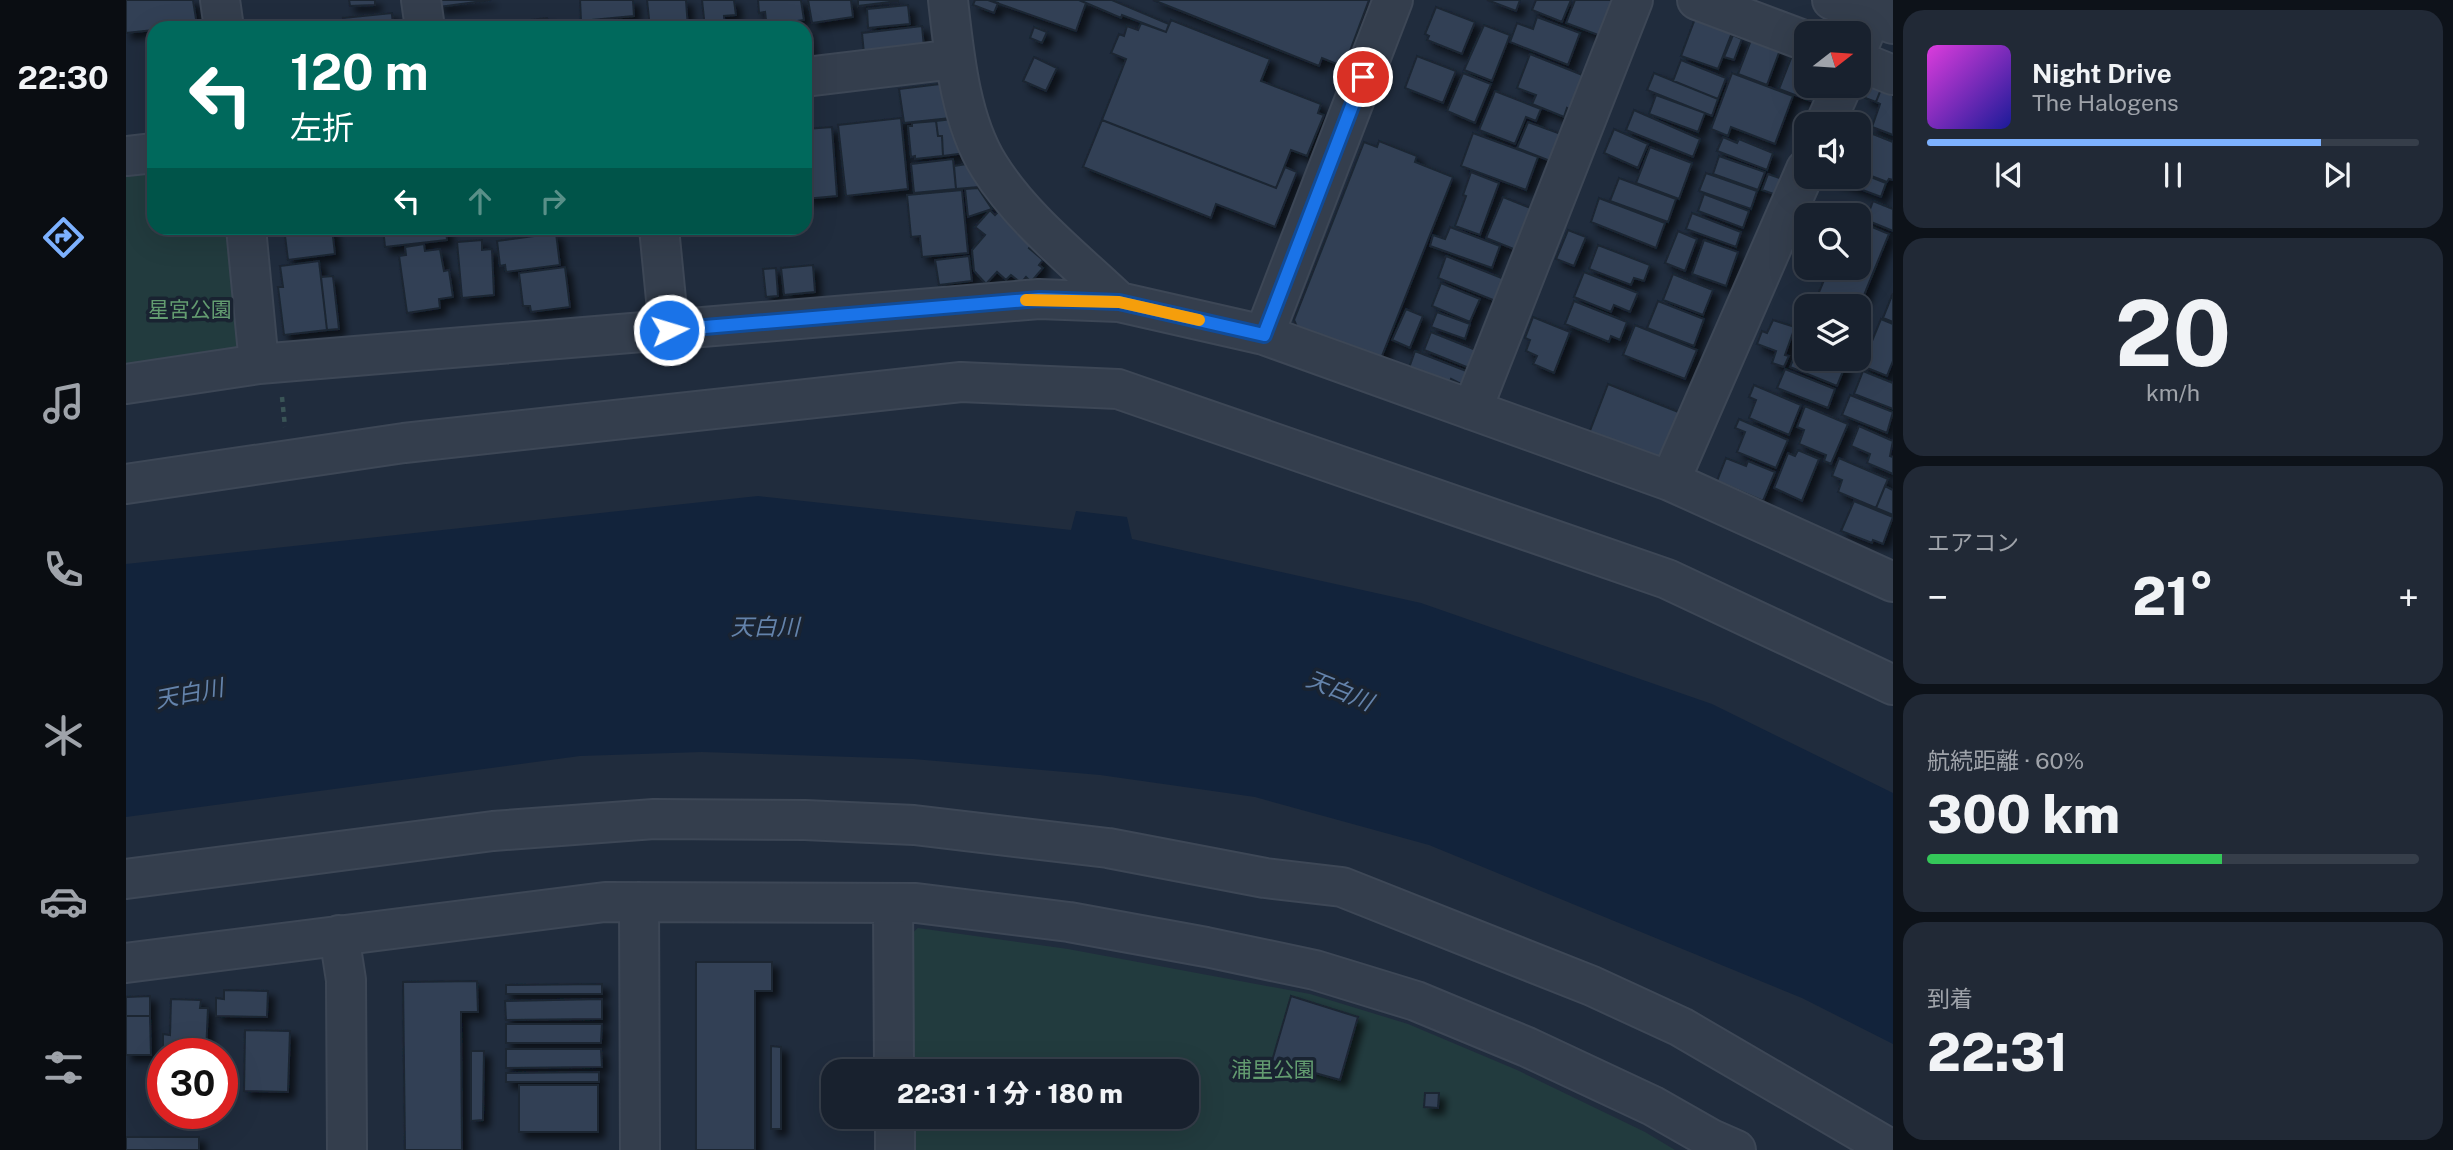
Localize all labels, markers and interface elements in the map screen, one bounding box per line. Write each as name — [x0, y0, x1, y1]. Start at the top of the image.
north arrow — [1794, 21, 1871, 98]
map controls — [1794, 21, 1871, 371]
text: 120 m — [290, 43, 429, 101]
pin — [1333, 47, 1393, 107]
icon: left — [175, 49, 266, 140]
icon: arrive — [1344, 58, 1382, 96]
text: Night Drive — [2032, 58, 2172, 89]
text: 22:30 — [17, 59, 109, 96]
text: The Halogens — [2032, 89, 2179, 116]
text: 左折 — [290, 109, 354, 146]
button: sound — [1794, 112, 1871, 189]
icon: previous — [1990, 156, 2028, 194]
icon: pause — [2154, 156, 2192, 194]
icon: next — [2318, 156, 2356, 194]
icon: left — [388, 182, 426, 220]
icon: ahead — [461, 182, 499, 220]
icon: right — [534, 182, 572, 220]
button: search — [1794, 203, 1871, 280]
icon: directions — [39, 213, 88, 262]
text: 20 — [2115, 280, 2231, 386]
position arrow — [632, 293, 706, 367]
button: layers — [1794, 294, 1871, 371]
park label: 星宮公園 — [148, 297, 232, 322]
icon: music — [39, 379, 88, 428]
text: km/h — [2146, 379, 2200, 406]
text: エアコン — [1927, 529, 2019, 556]
icon: phone — [39, 545, 88, 594]
text: 21° — [2132, 566, 2214, 627]
text: − — [1927, 575, 1948, 620]
text: + — [2398, 575, 2419, 620]
water label: 天白川 — [731, 613, 803, 640]
water label: 天白川 — [1303, 665, 1380, 717]
water label: 天白川 — [153, 673, 228, 713]
icon: climate — [39, 711, 88, 760]
text: 航続距離 · 60% — [1927, 747, 2084, 774]
text: 300 km — [1927, 784, 2120, 845]
icon: car — [39, 877, 88, 926]
text: 到着 — [1927, 985, 1973, 1012]
text: 22:31 — [1927, 1022, 2068, 1083]
speed limit sign: 30 — [147, 1038, 238, 1129]
icon: filters — [39, 1043, 88, 1092]
park label: 浦里公園 — [1231, 1057, 1315, 1082]
text: 22:31 · 1 分 · 180 m — [897, 1078, 1123, 1109]

